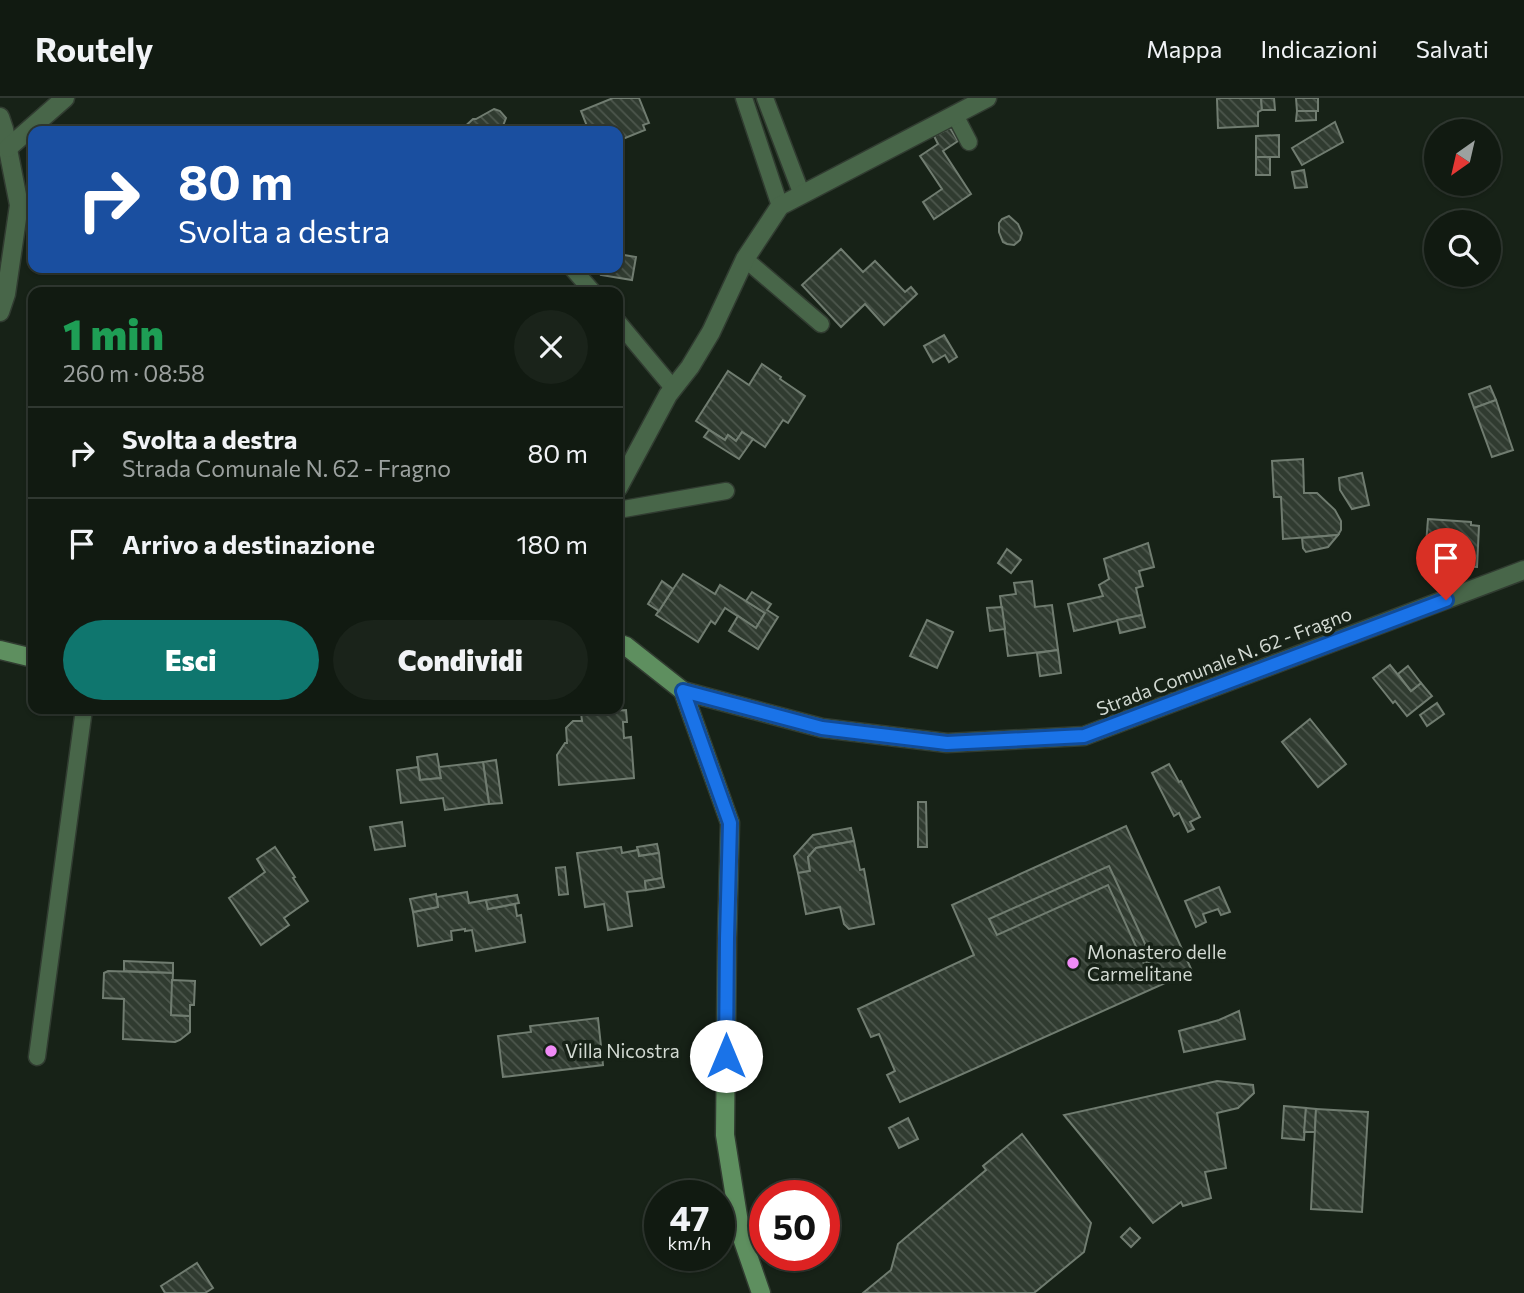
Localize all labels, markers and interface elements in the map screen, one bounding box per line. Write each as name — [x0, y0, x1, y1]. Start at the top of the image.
text: Routely — [35, 28, 153, 69]
text: Mappa — [1146, 34, 1222, 63]
text: Indicazioni — [1260, 34, 1378, 63]
text: Salvati — [1416, 34, 1489, 63]
north arrow — [1424, 119, 1502, 196]
map controls — [1424, 119, 1501, 287]
text: 80 m — [178, 150, 293, 210]
icon: right — [63, 154, 154, 245]
text: Svolta a destra — [178, 210, 390, 250]
button: search — [1424, 210, 1501, 287]
text: 1 min — [63, 307, 164, 359]
button: close — [514, 310, 588, 384]
text: 260 m · 08:58 — [63, 359, 205, 387]
text: Svolta a destra — [122, 423, 297, 454]
icon: right — [63, 434, 101, 472]
text: 80 m — [528, 437, 588, 468]
text: Strada Comunale N. 62 - Fragno — [122, 454, 451, 482]
icon: arrive — [63, 525, 101, 563]
text: Arrivo a destinazione — [122, 528, 375, 559]
text: 180 m — [516, 528, 588, 559]
pin — [1416, 528, 1476, 600]
icon: arrive — [1427, 539, 1465, 577]
street label: Strada Comunale N. 62 - Fragno — [1093, 601, 1355, 720]
button: Esci — [63, 620, 319, 700]
button: Condividi — [333, 620, 588, 700]
place label: Monastero delle Carmelitane — [1087, 940, 1227, 985]
marker: Monastero delle Carmelitane — [1065, 955, 1081, 971]
position arrow — [689, 1019, 763, 1093]
place label: Villa Nicostra — [565, 1039, 680, 1062]
marker: Villa Nicostra — [543, 1043, 559, 1059]
speed limit sign: 50 — [749, 1180, 840, 1271]
text: 47 — [669, 1195, 710, 1238]
text: km/h — [668, 1232, 711, 1254]

